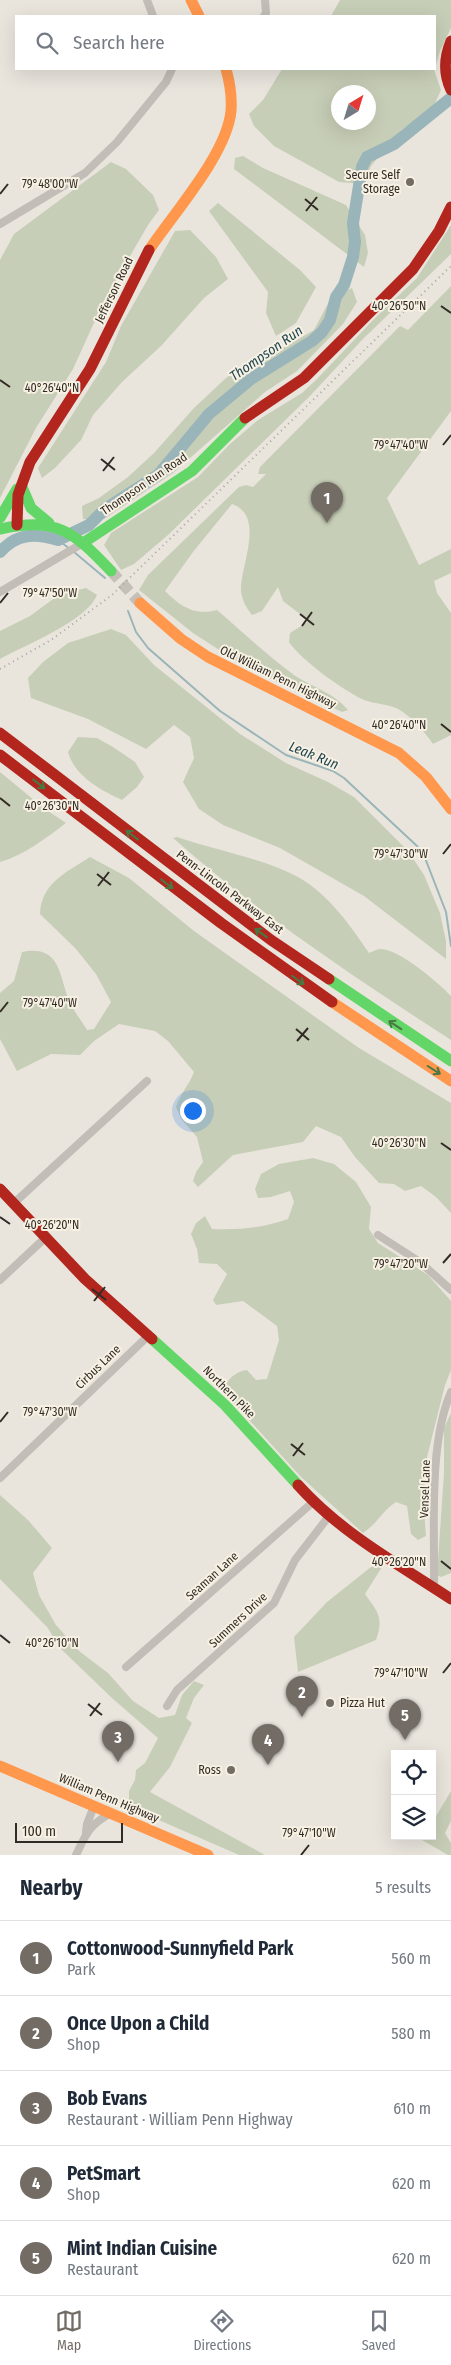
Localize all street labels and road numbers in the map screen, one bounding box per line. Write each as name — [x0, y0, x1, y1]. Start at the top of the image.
street label: Jefferson Road — [92, 255, 136, 325]
street label: Thompson Run Road — [98, 450, 190, 518]
street label: Old William Penn Highway — [218, 643, 339, 712]
street label: Penn-Lincoln Parkway East — [174, 847, 286, 937]
street label: Cirbus Lane — [73, 1342, 124, 1392]
street label: Northern Pike — [200, 1363, 258, 1421]
street label: Vensel Lane — [417, 1459, 433, 1518]
street label: Seaman Lane — [183, 1549, 241, 1603]
street label: Summers Drive — [206, 1590, 270, 1650]
street label: William Penn Highway — [57, 1771, 162, 1826]

